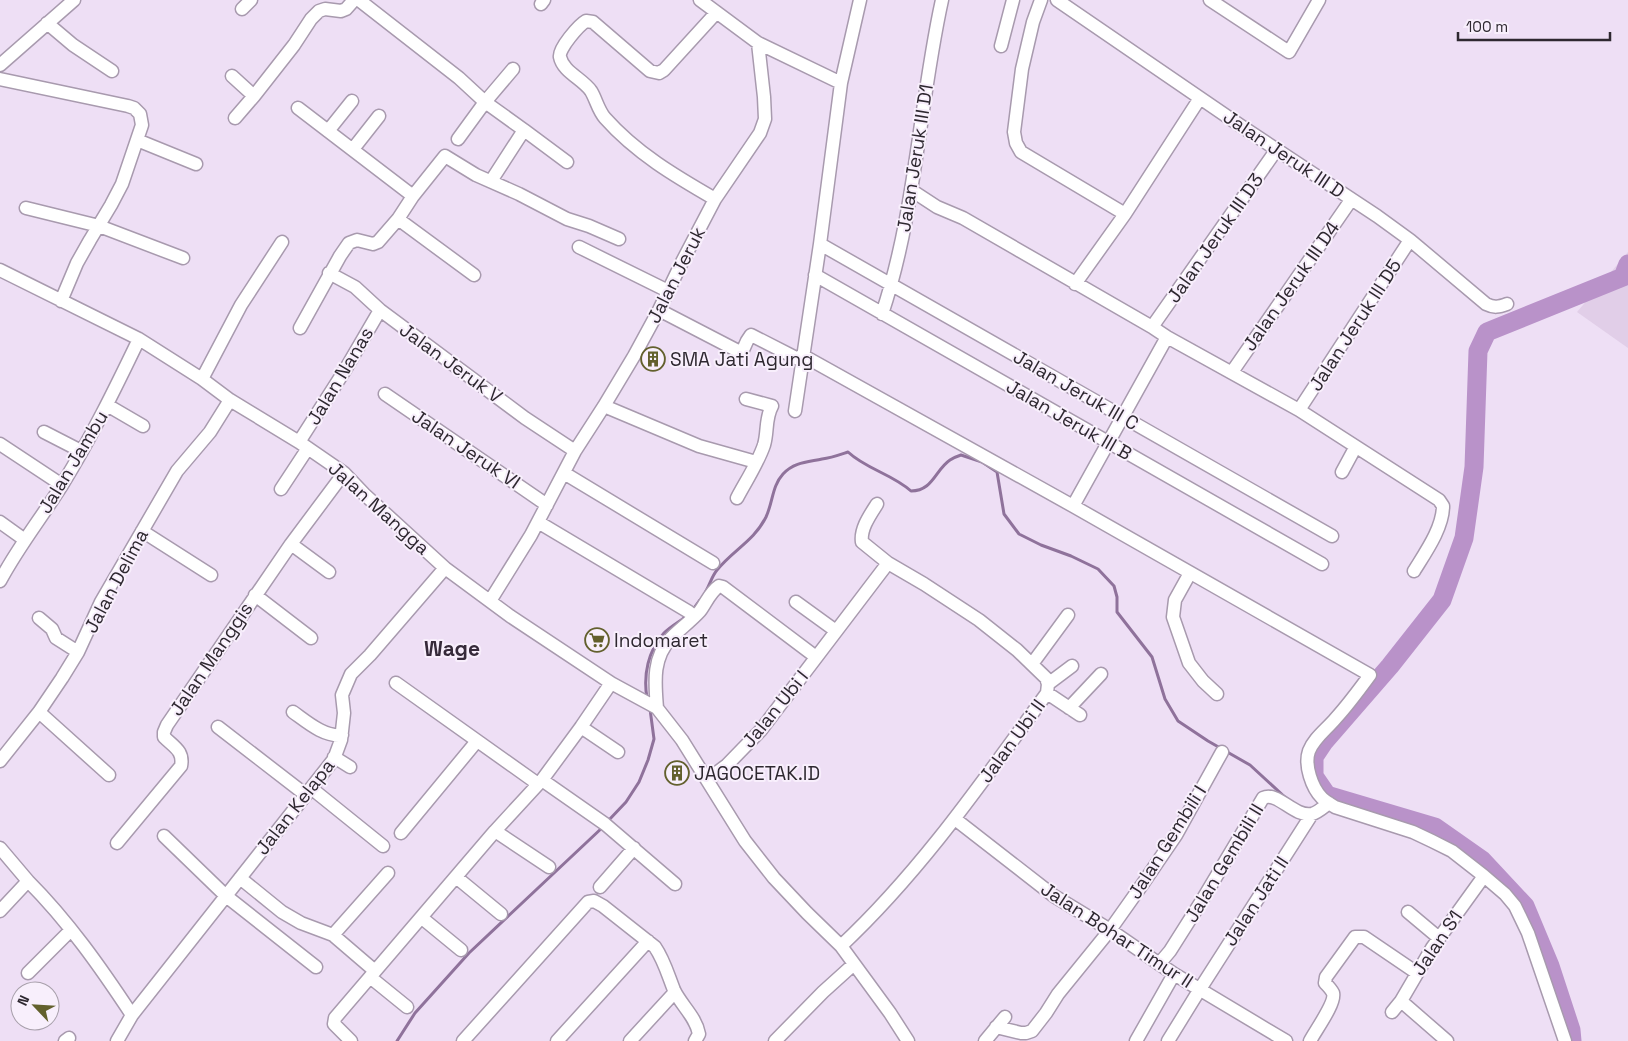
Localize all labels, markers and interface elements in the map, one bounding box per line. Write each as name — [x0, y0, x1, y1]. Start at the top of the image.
scale bar — [1458, 10, 1610, 42]
text: 100 m — [1466, 17, 1508, 36]
street label: Jalan Jeruk III D1 — [891, 82, 939, 234]
street label: Jalan Jeruk III D — [1218, 104, 1350, 204]
street label: Jalan Jeruk III D3 — [1161, 168, 1269, 308]
street label: Jalan Jeruk III D4 — [1237, 216, 1345, 356]
street label: Jalan Jeruk — [641, 223, 711, 327]
street label: Jalan Jeruk III D5 — [1303, 254, 1407, 396]
street label: Jalan Jeruk V — [395, 317, 508, 409]
street label: Jalan Nanas — [301, 322, 379, 430]
street label: Jalan Jeruk III C — [1009, 344, 1143, 436]
building icon: SMA Jati Agung — [640, 346, 666, 372]
place label: SMA Jati Agung — [670, 347, 813, 372]
street label: Jalan Jeruk III B — [1002, 374, 1136, 466]
street label: Jalan Jeruk VI — [407, 403, 525, 495]
street label: Jalan Jambu — [32, 406, 114, 518]
street label: Jalan Mangga — [323, 456, 435, 560]
street label: Jalan Delima — [78, 525, 154, 637]
street label: Jalan Manggis — [164, 597, 258, 721]
supermarket icon: Indomaret — [584, 627, 610, 653]
place label: Indomaret — [614, 628, 708, 653]
district label: Wage — [424, 635, 480, 662]
street label: Jalan Ubi I — [736, 665, 814, 753]
street label: Jalan Ubi II — [973, 694, 1051, 788]
street label: Jalan Kelapa — [250, 754, 340, 860]
building icon: JAGOCETAK.ID — [664, 760, 690, 786]
place label: JAGOCETAK.ID — [694, 761, 820, 786]
street label: Jalan Gembili I — [1122, 780, 1212, 904]
street label: Jalan Gembili II — [1179, 799, 1269, 927]
street label: Jalan Jati II — [1218, 851, 1294, 951]
street label: Jalan Bohar Timur II — [1036, 876, 1198, 994]
street label: Jalan S1 — [1406, 906, 1468, 980]
north arrow — [10, 981, 60, 1031]
text: N — [13, 992, 33, 1009]

